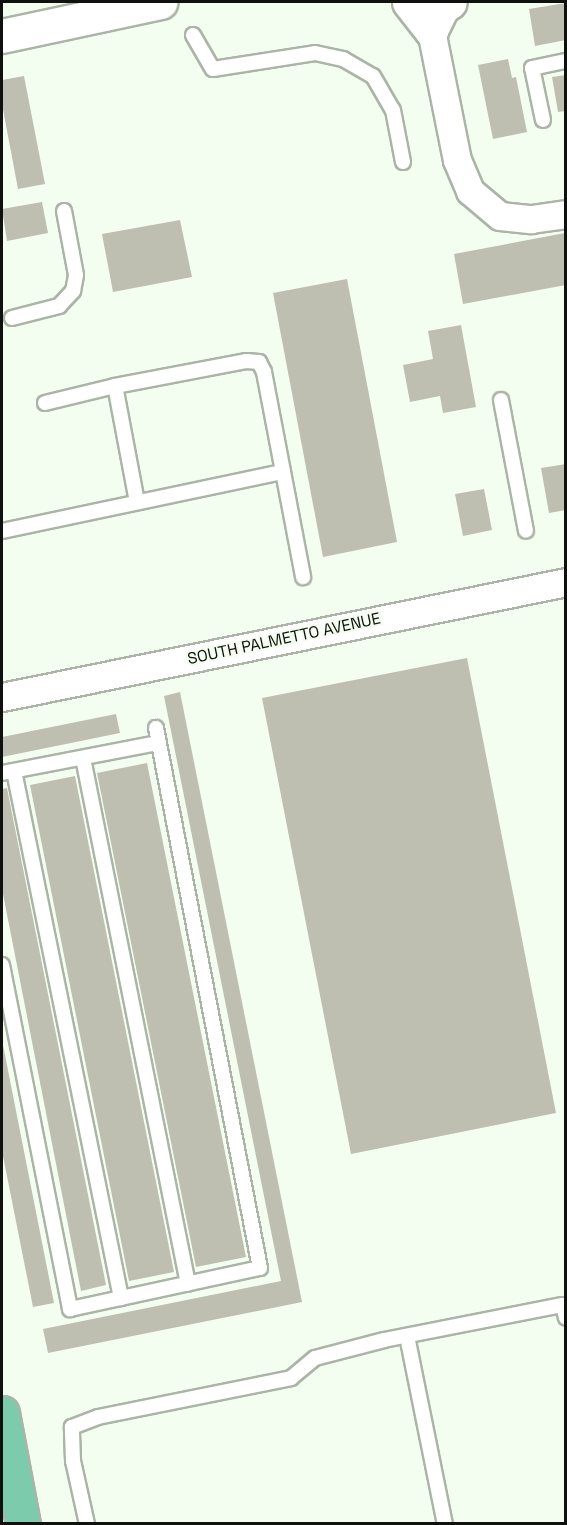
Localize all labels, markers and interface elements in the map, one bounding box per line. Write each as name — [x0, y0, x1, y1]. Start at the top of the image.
street label: SOUTH PALMETTO AVENUE — [186, 609, 382, 669]

